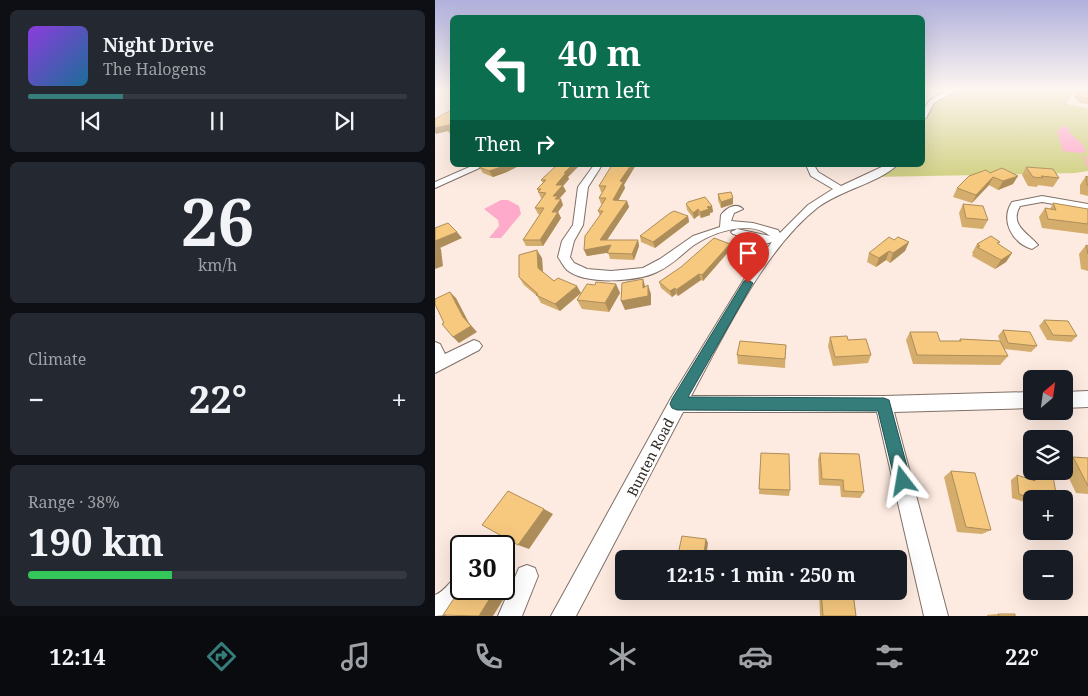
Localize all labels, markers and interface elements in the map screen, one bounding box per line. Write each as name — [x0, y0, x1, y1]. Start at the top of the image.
text: 40 m — [558, 29, 641, 76]
text: Night Drive — [103, 32, 214, 58]
icon: left — [475, 35, 540, 100]
text: The Halogens — [103, 58, 206, 80]
text: Turn left — [558, 74, 650, 104]
icon: previous — [77, 107, 105, 135]
icon: pause — [203, 107, 231, 135]
icon: next — [330, 107, 358, 135]
icon: right — [531, 130, 559, 158]
text: Then — [475, 131, 521, 157]
text: 26 — [181, 177, 254, 265]
pin — [727, 232, 769, 283]
icon: arrive — [734, 239, 762, 267]
text: km/h — [198, 254, 237, 276]
text: Climate — [28, 348, 86, 370]
north arrow — [1023, 370, 1073, 420]
map controls — [1023, 370, 1073, 600]
text: 22° — [189, 372, 247, 424]
text: − — [28, 380, 44, 418]
text: + — [391, 380, 407, 418]
street label: Bunten Road — [622, 414, 678, 500]
button: layers — [1023, 430, 1073, 480]
position arrow — [876, 454, 928, 506]
button: + — [1023, 490, 1073, 540]
text: Range · 38% — [28, 491, 120, 513]
text: 190 km — [28, 515, 164, 567]
speed limit sign: 30 — [450, 535, 515, 600]
button: − — [1023, 550, 1073, 600]
text: 12:15 · 1 min · 250 m — [666, 562, 856, 588]
icon: directions — [204, 639, 239, 674]
icon: music — [338, 639, 373, 674]
icon: phone — [471, 639, 506, 674]
icon: climate — [605, 639, 640, 674]
icon: car — [738, 639, 773, 674]
icon: filters — [872, 639, 907, 674]
text: 12:14 — [49, 641, 106, 671]
text: 22° — [1005, 641, 1039, 671]

